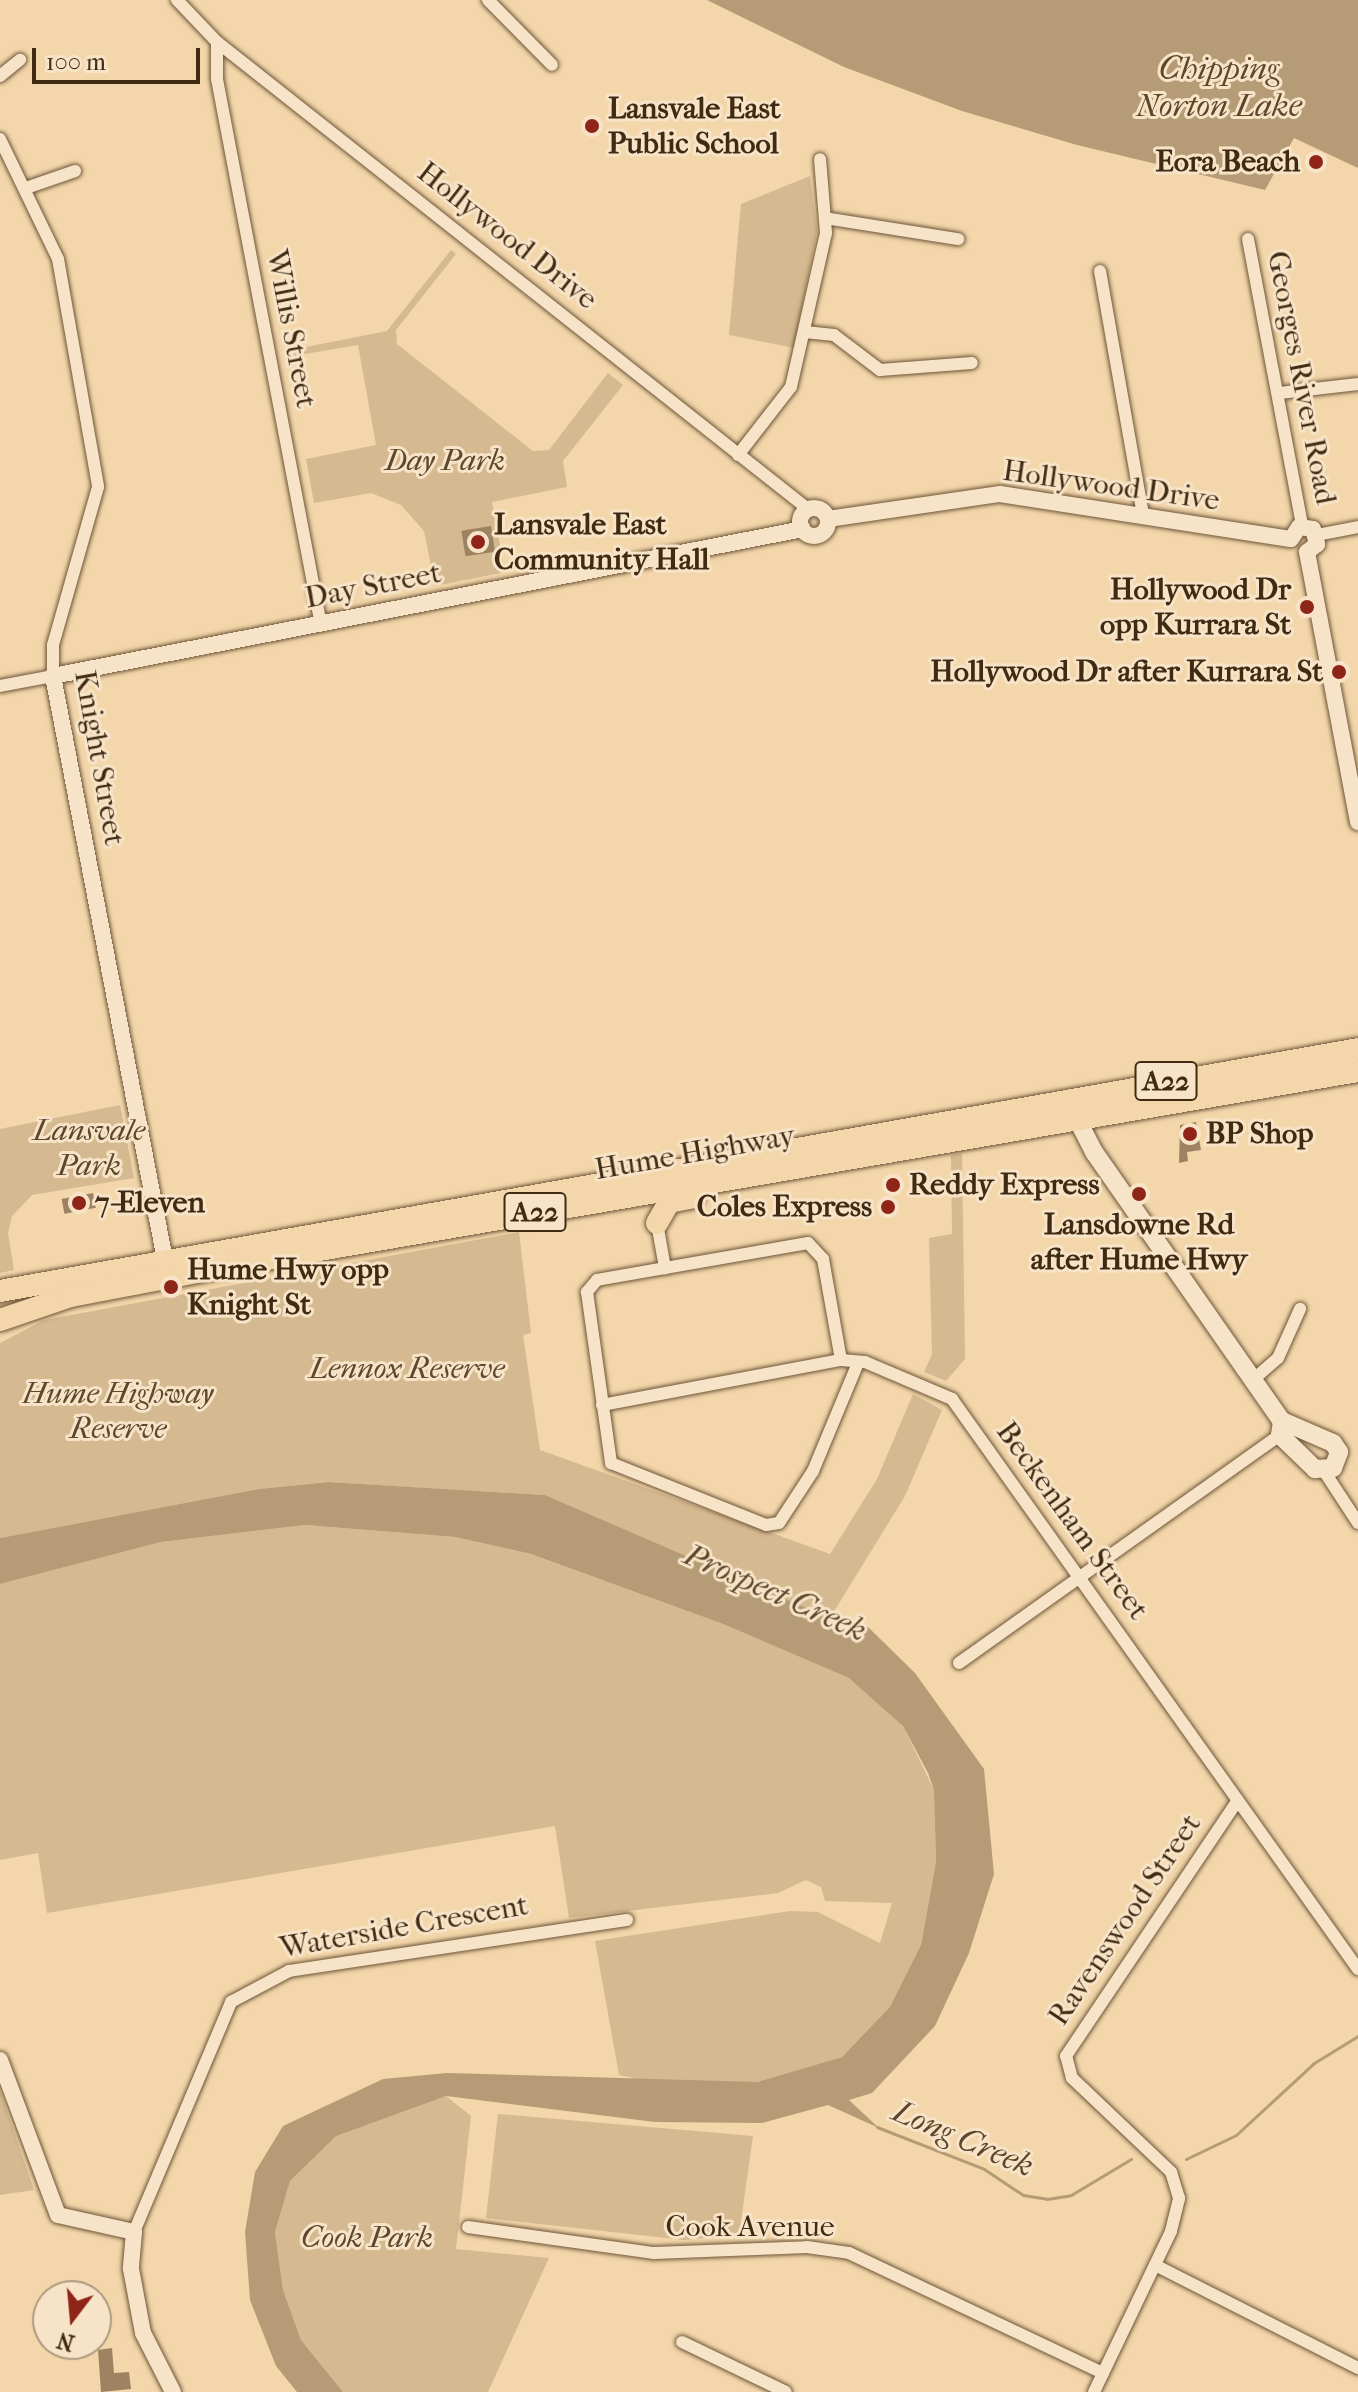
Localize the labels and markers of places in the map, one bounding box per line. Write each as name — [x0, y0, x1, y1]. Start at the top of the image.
place label: Lansvale East Public School — [608, 91, 780, 162]
marker: Lansvale East Public School — [583, 117, 601, 135]
place label: Eora Beach — [1155, 144, 1300, 180]
marker: Eora Beach — [1307, 153, 1325, 171]
place label: Lansvale East Community Hall — [494, 507, 709, 578]
marker: Lansvale East Community Hall — [469, 533, 487, 551]
place label: Hollywood Dr opp Kurrara St — [1100, 572, 1291, 642]
marker: Hollywood Dr opp Kurrara St — [1298, 598, 1316, 616]
place label: Hollywood Dr after Kurrara St — [930, 654, 1323, 690]
marker: Hollywood Dr after Kurrara St — [1330, 663, 1348, 681]
place label: BP Shop — [1206, 1116, 1314, 1152]
marker: BP Shop — [1181, 1125, 1199, 1143]
place label: Reddy Express — [909, 1167, 1100, 1203]
marker: Reddy Express — [884, 1176, 902, 1194]
place label: 7-Eleven — [95, 1185, 205, 1221]
marker: Lansdowne Rd after Hume Hwy — [1130, 1185, 1148, 1203]
place label: Coles Express — [697, 1189, 872, 1225]
marker: 7-Eleven — [70, 1194, 88, 1212]
marker: Coles Express — [879, 1198, 897, 1216]
place label: Lansdowne Rd after Hume Hwy — [1031, 1207, 1247, 1278]
place label: Hume Hwy opp Knight St — [187, 1252, 389, 1322]
marker: Hume Hwy opp Knight St — [162, 1278, 180, 1296]

